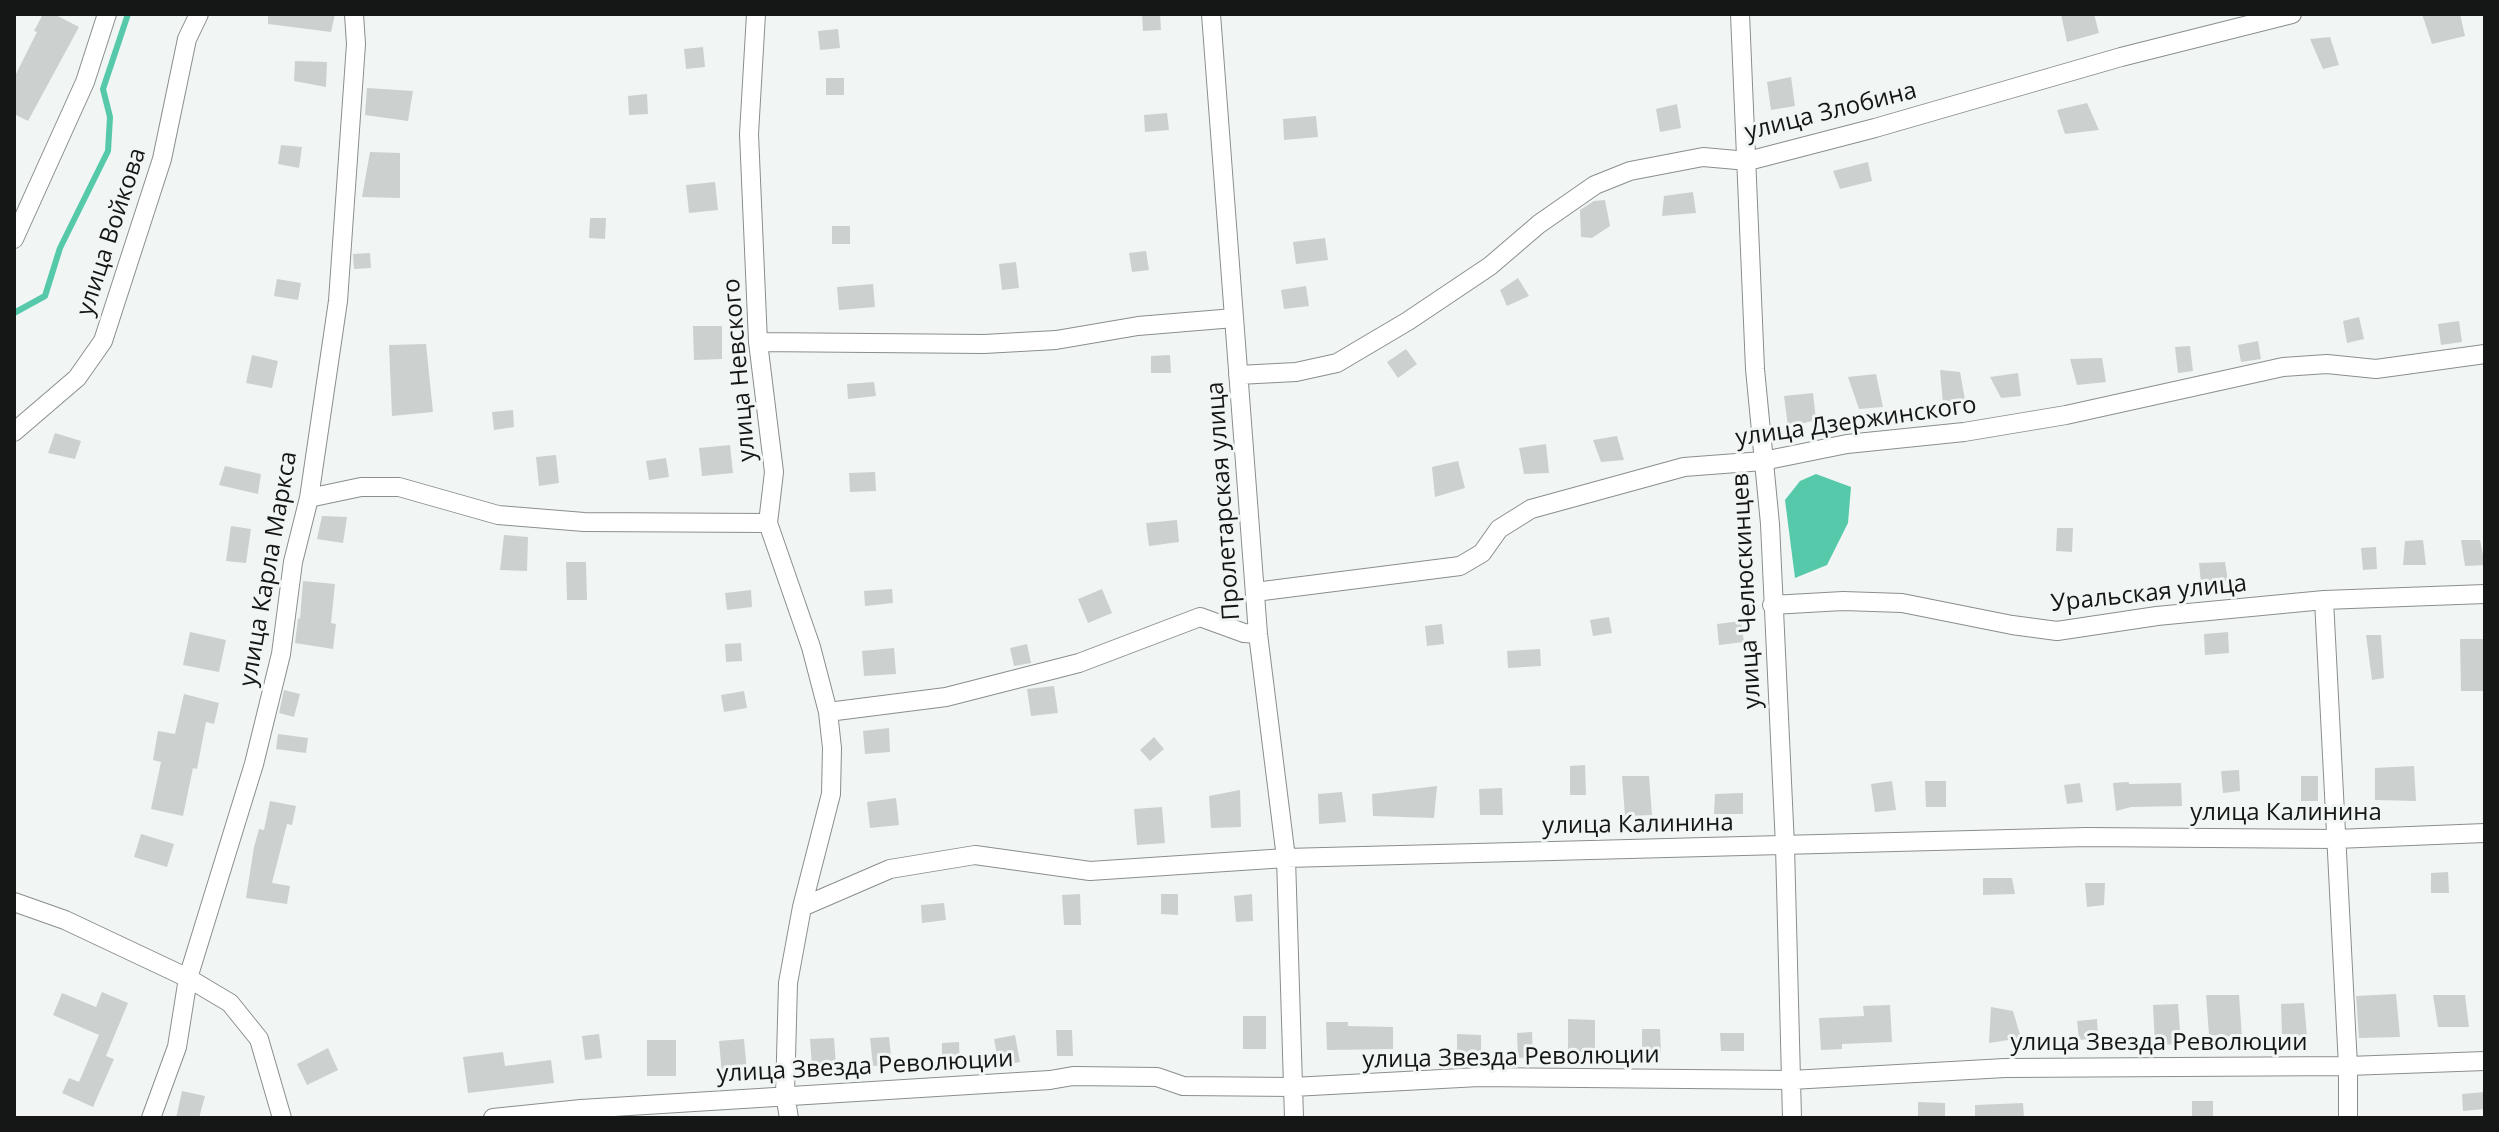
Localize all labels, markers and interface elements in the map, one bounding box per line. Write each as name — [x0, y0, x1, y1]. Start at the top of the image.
street label: улица Злобина — [1742, 77, 1920, 147]
street label: улица Войкова — [71, 144, 153, 320]
street label: улица Невского — [718, 277, 762, 463]
street label: Пролетарская улица — [1201, 381, 1247, 621]
street label: улица Дзержинского — [1734, 391, 1978, 453]
street label: улица Карла Маркса — [234, 449, 304, 689]
street label: улица Челюскинцев — [1726, 472, 1768, 710]
street label: Уральская улица — [2050, 569, 2248, 619]
street label: улица Калинина — [2190, 799, 2382, 827]
street label: улица Калинина — [1542, 809, 1734, 841]
street label: улица Звезда Революции — [2010, 1029, 2308, 1057]
street label: улица Звезда Революции — [1362, 1041, 1660, 1075]
street label: улица Звезда Революции — [716, 1045, 1014, 1089]

